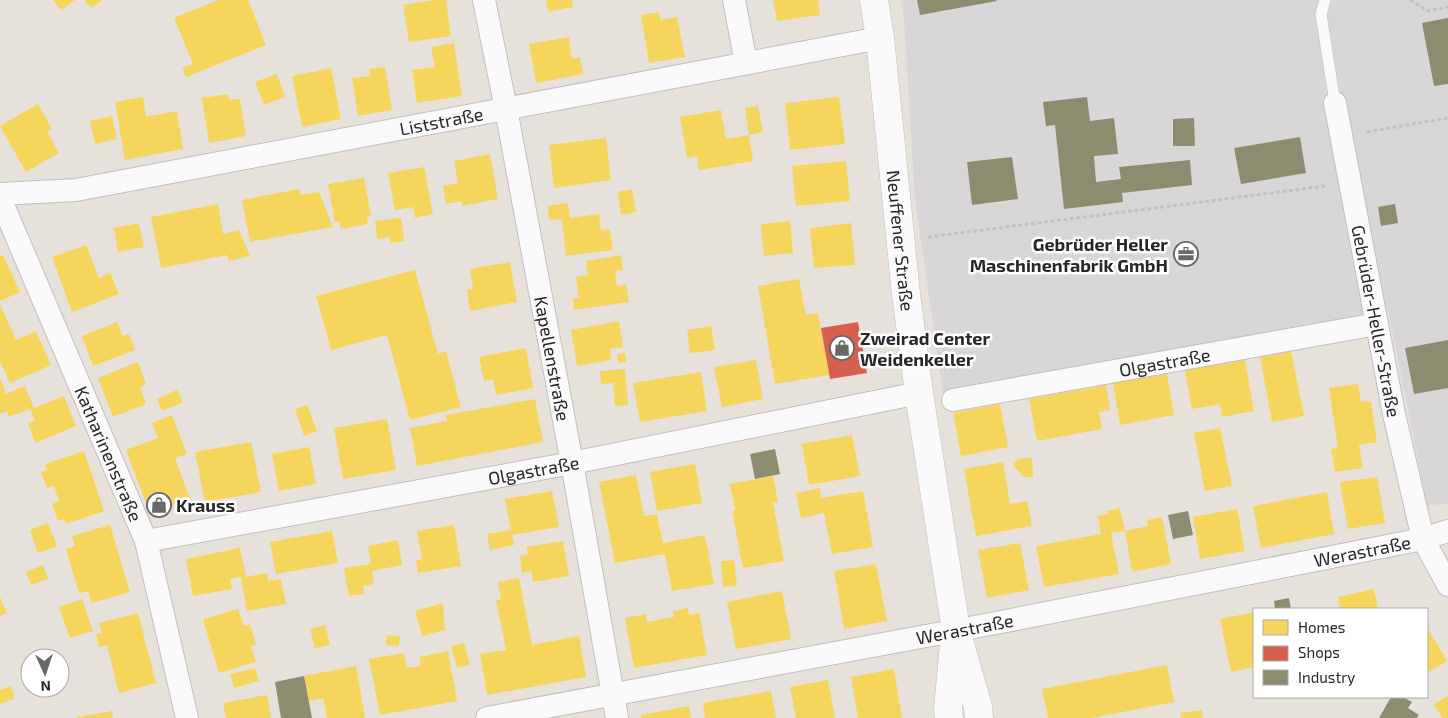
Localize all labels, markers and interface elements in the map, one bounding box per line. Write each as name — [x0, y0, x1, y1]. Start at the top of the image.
street label: Liststraße — [398, 102, 485, 140]
street label: Neuffener Straße — [882, 169, 919, 312]
street label: Gebrüder-Heller-Straße — [1347, 223, 1405, 419]
place label: Gebrüder Heller Maschinenfabrik GmbH — [970, 233, 1168, 276]
office icon: Gebrüder Heller Maschinenfabrik GmbH — [1173, 241, 1199, 267]
street label: Kapellenstraße — [530, 294, 575, 423]
place label: Zweirad Center Weidenkeller — [860, 327, 990, 370]
shop icon: Zweirad Center Weidenkeller — [829, 335, 855, 361]
street label: Olgastraße — [1117, 343, 1212, 381]
street label: Katharinenstraße — [70, 383, 147, 525]
street label: Olgastraße — [486, 451, 581, 489]
shop icon: Krauss — [146, 492, 172, 518]
place label: Krauss — [176, 494, 235, 516]
street label: Werastraße — [1312, 531, 1413, 571]
legend — [1253, 608, 1428, 698]
street label: Werastraße — [914, 609, 1015, 649]
text: Homes — [1298, 618, 1345, 636]
text: Shops — [1298, 643, 1340, 661]
north arrow — [20, 648, 70, 698]
text: Industry — [1298, 668, 1355, 686]
text: N — [40, 678, 51, 695]

